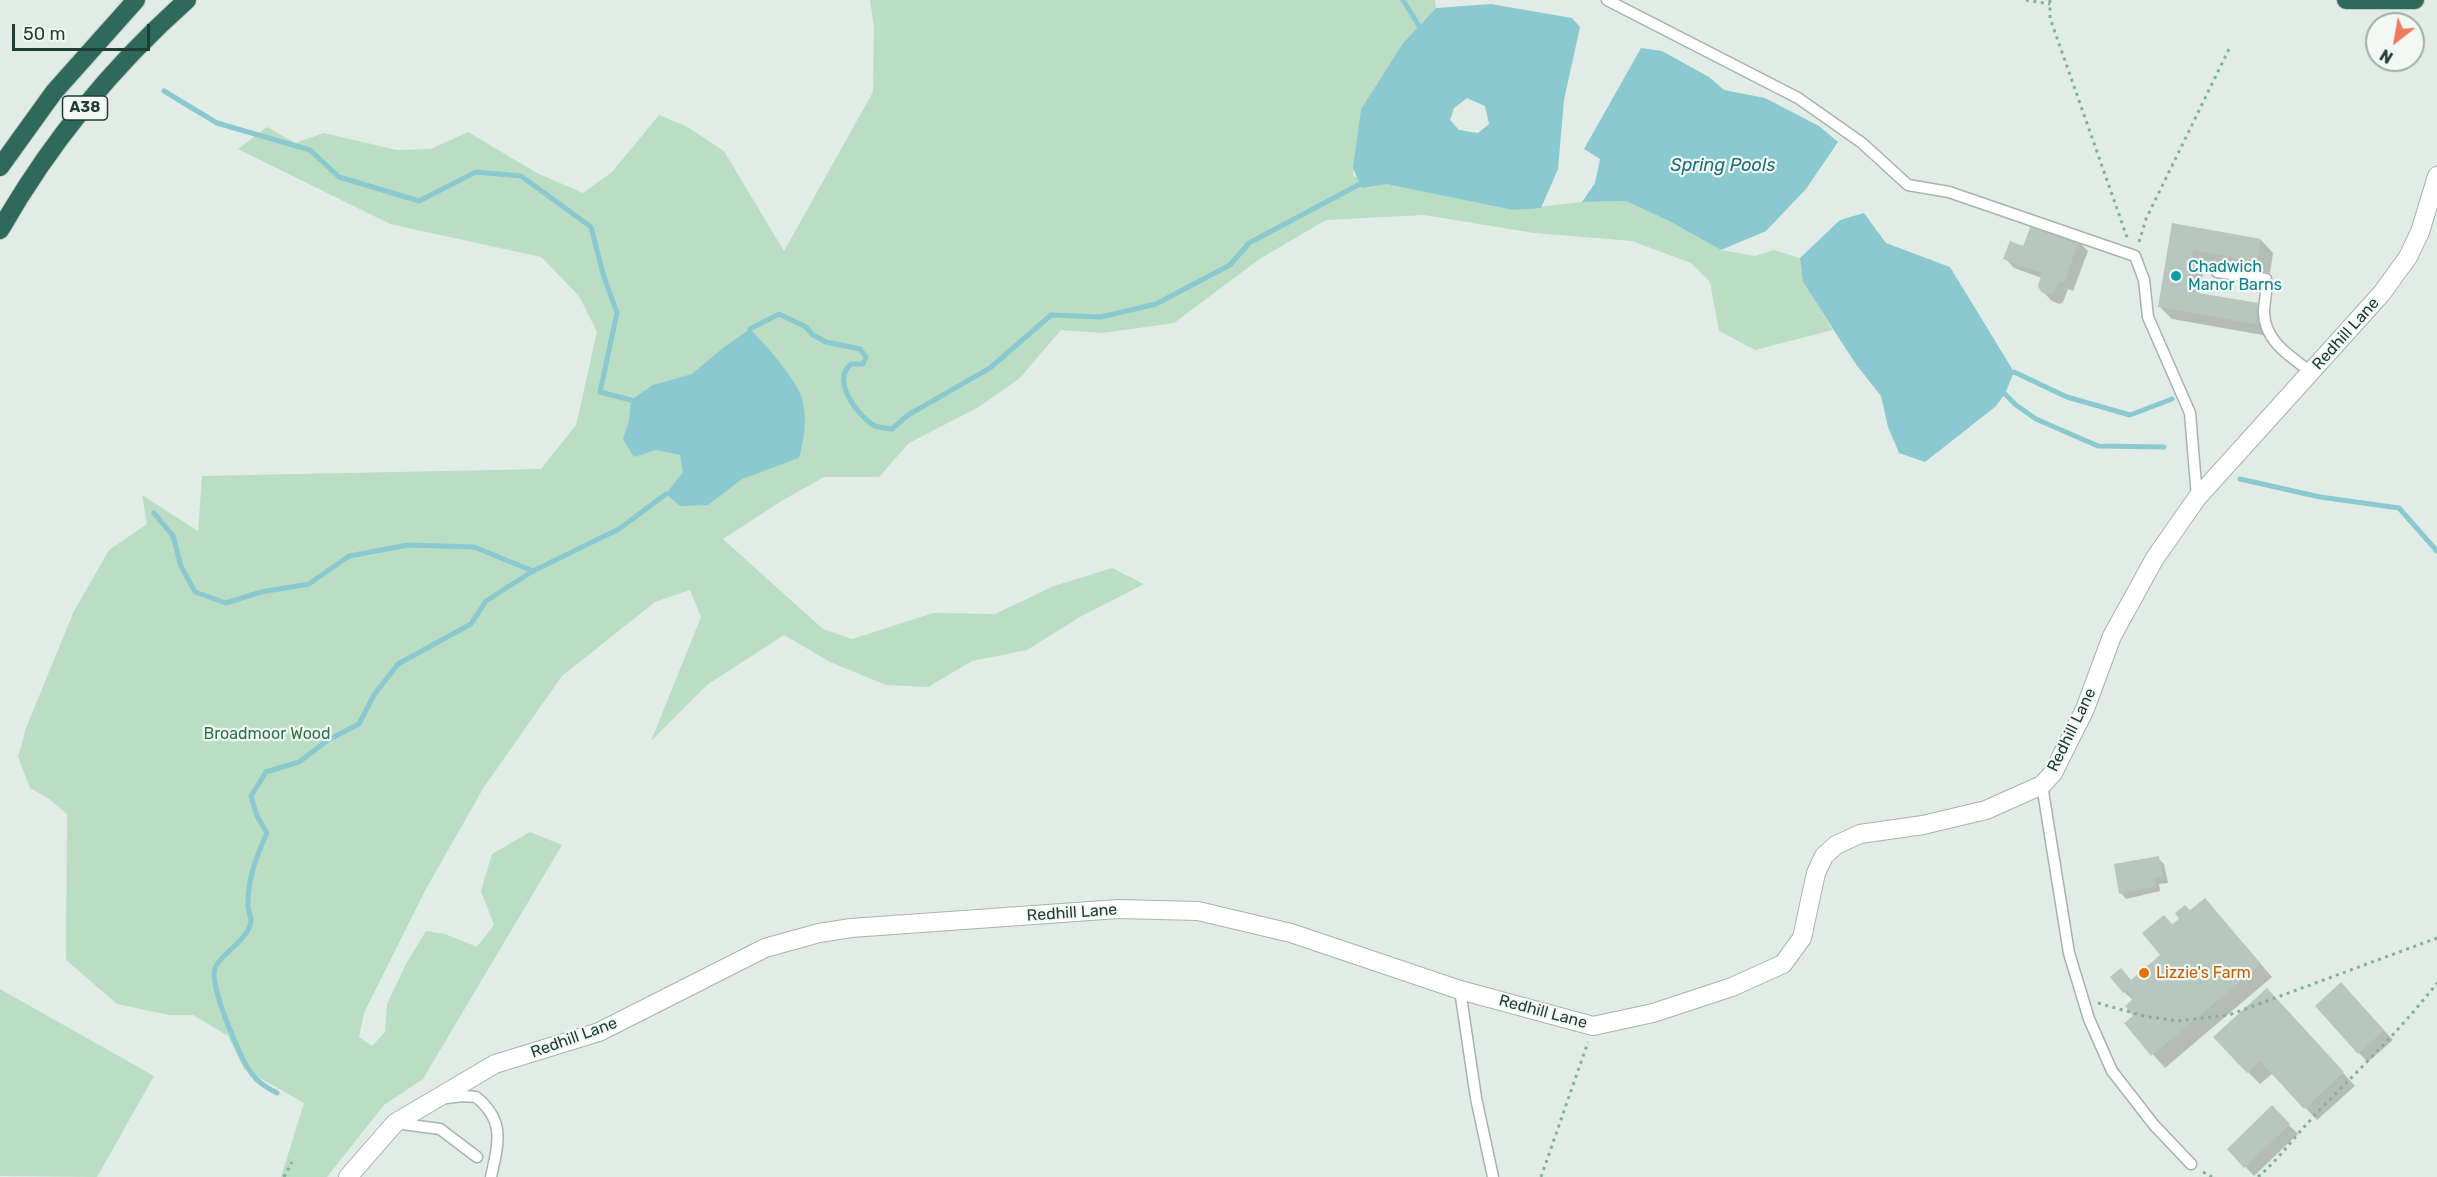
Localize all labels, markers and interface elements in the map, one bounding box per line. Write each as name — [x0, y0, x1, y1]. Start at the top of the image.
scale bar — [15, 12, 153, 50]
north arrow — [2365, 12, 2425, 72]
text: 50 m — [23, 23, 66, 45]
text: N — [2377, 45, 2396, 67]
road number: A38 — [62, 96, 107, 120]
water label: Spring Pools — [1671, 155, 1775, 177]
place label: Chadwich Manor Barns — [2188, 257, 2282, 295]
marker: Chadwich Manor Barns — [2169, 269, 2183, 283]
street label: Redhill Lane — [2309, 294, 2383, 374]
street label: Redhill Lane — [2043, 685, 2101, 775]
park label: Broadmoor Wood — [203, 724, 331, 744]
street label: Redhill Lane — [1026, 900, 1118, 926]
place label: Lizzie's Farm — [2156, 963, 2251, 983]
marker: Lizzie's Farm — [2137, 966, 2151, 980]
street label: Redhill Lane — [1497, 991, 1589, 1033]
street label: Redhill Lane — [528, 1013, 620, 1063]

